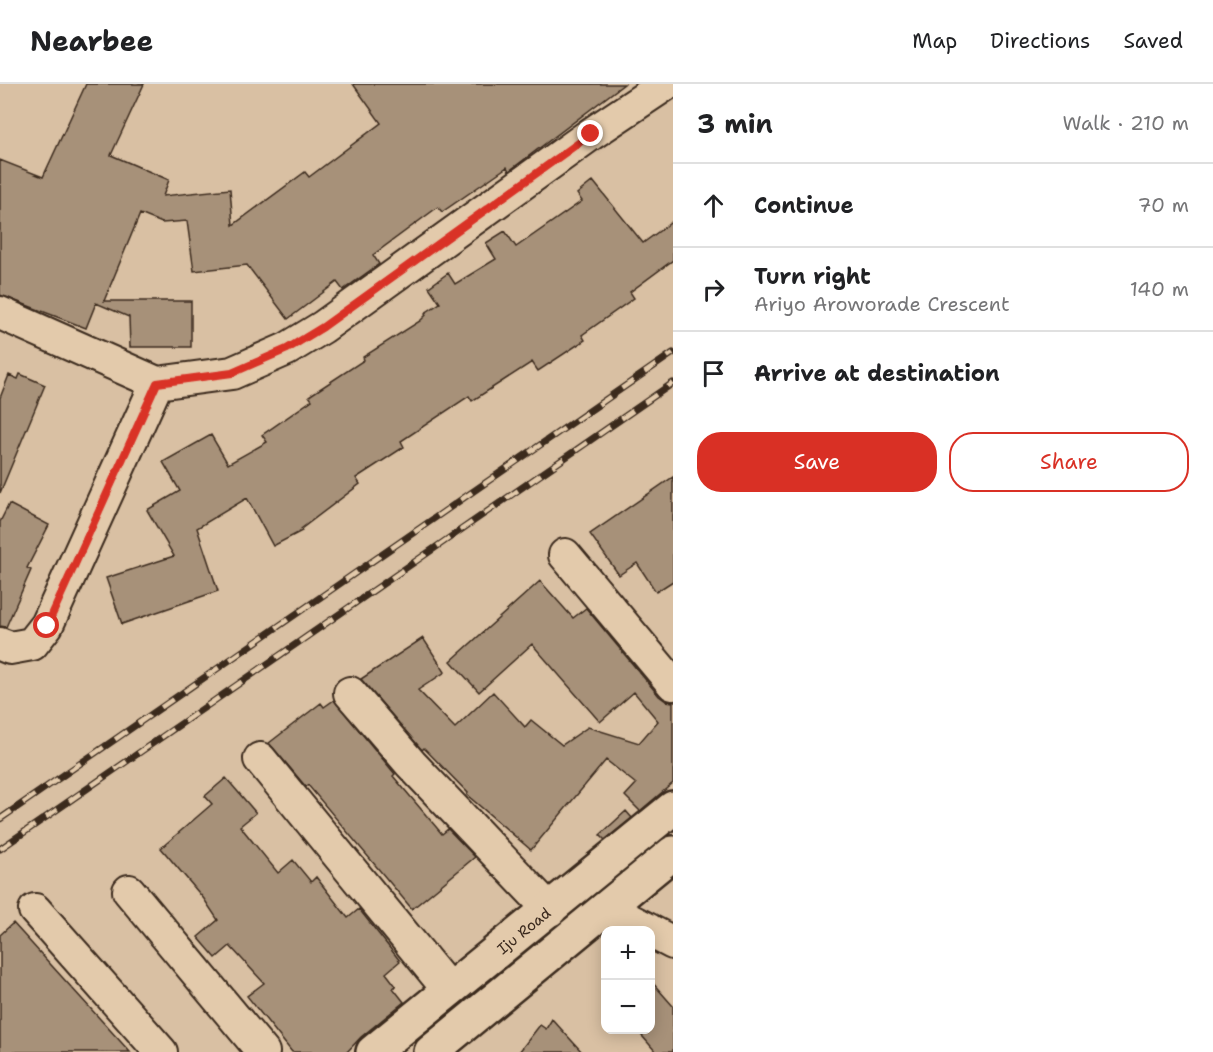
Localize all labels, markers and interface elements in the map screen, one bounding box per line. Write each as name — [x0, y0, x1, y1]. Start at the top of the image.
text: Nearbee — [30, 22, 153, 60]
text: Map — [912, 27, 957, 55]
text: Directions — [990, 27, 1090, 55]
text: Saved — [1123, 27, 1183, 55]
text: 3 min — [697, 106, 773, 141]
text: Walk · 210 m — [1063, 110, 1189, 136]
route end — [577, 120, 603, 146]
icon: ahead — [697, 189, 730, 222]
text: Continue — [754, 191, 854, 220]
text: 70 m — [1137, 192, 1189, 218]
text: Turn right — [754, 262, 871, 291]
icon: right — [697, 273, 730, 306]
text: 140 m — [1130, 276, 1189, 302]
text: Ariyo Aroworade Crescent — [754, 291, 1010, 317]
icon: arrive — [697, 357, 730, 390]
text: Arrive at destination — [754, 359, 1000, 388]
button: Save — [697, 432, 937, 492]
button: Share — [949, 432, 1189, 492]
route start — [33, 612, 59, 638]
street label: Iju Road — [493, 903, 555, 959]
map controls — [601, 926, 655, 1034]
button: + — [601, 926, 655, 980]
button: − — [601, 980, 655, 1034]

